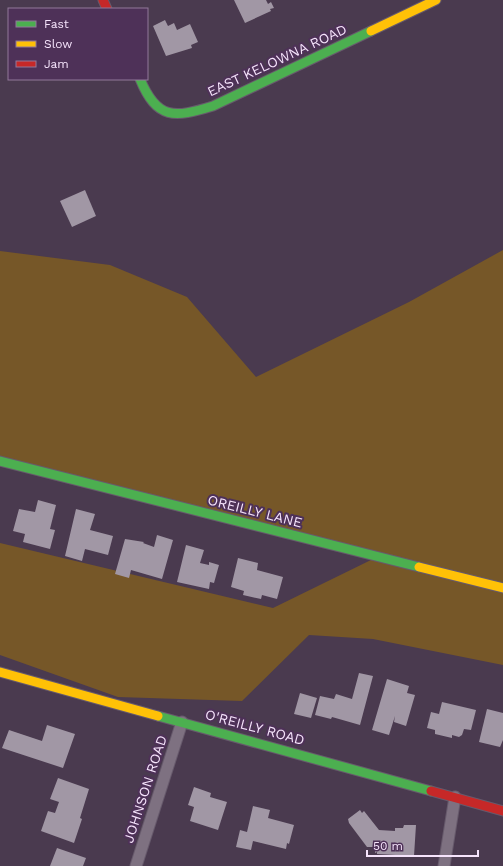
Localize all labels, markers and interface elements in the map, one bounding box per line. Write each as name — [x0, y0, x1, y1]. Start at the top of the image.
legend — [8, 8, 148, 80]
text: Fast — [44, 17, 69, 31]
street label: EAST KELOWNA ROAD — [205, 21, 349, 99]
text: Slow — [44, 37, 72, 51]
text: Jam — [44, 57, 69, 71]
street label: OREILLY LANE — [206, 492, 304, 531]
street label: O'REILLY ROAD — [204, 706, 306, 748]
street label: JOHNSON ROAD — [120, 733, 170, 845]
scale bar — [367, 832, 478, 858]
text: 50 m — [373, 839, 403, 853]

